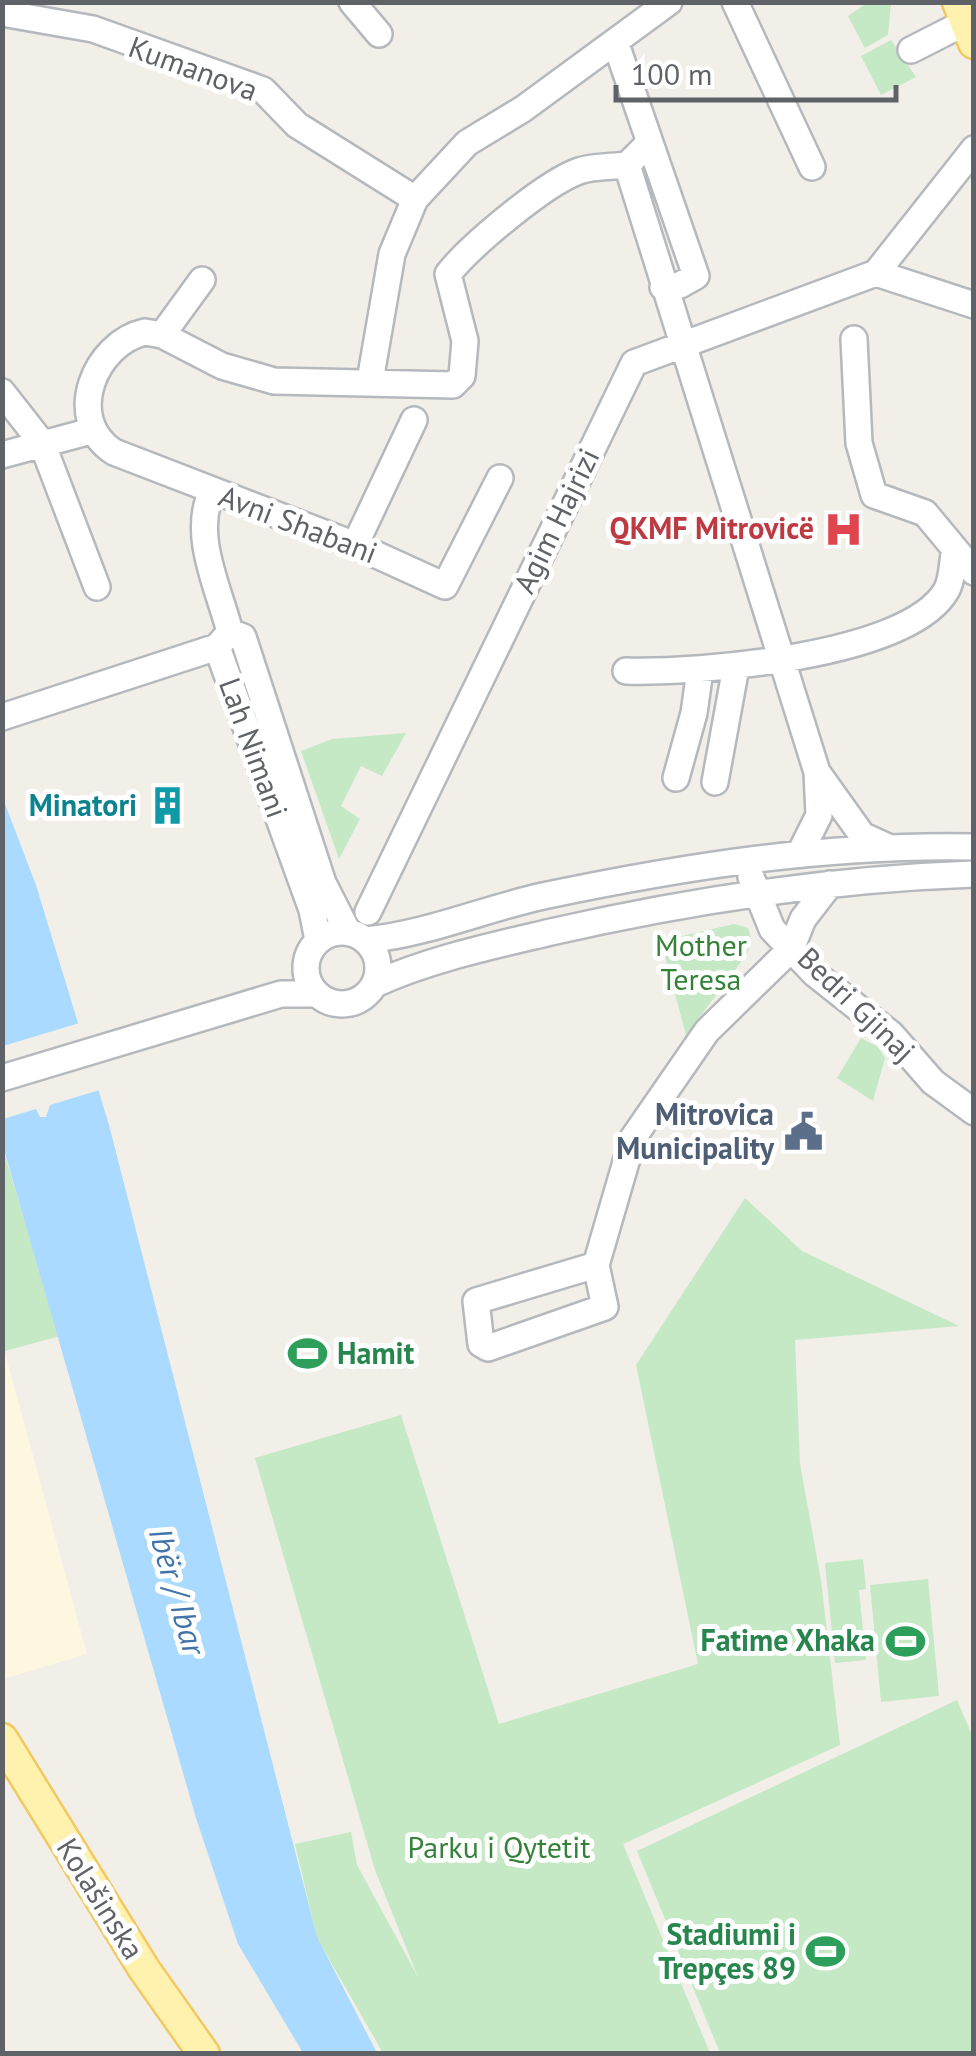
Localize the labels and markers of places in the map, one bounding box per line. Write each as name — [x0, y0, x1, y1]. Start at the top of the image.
place label: QKMF Mitrovicë — [610, 508, 814, 547]
hospital icon: QKMF Mitrovicë — [823, 508, 865, 550]
place label: Minatori — [29, 785, 137, 824]
building icon: Minatori — [146, 785, 188, 827]
place label: Mitrovica Municipality — [616, 1094, 775, 1167]
public building icon: Mitrovica Municipality — [783, 1111, 825, 1153]
sports icon: Hamit — [286, 1333, 328, 1375]
place label: Hamit — [337, 1333, 415, 1372]
place label: Fatime Xhaka — [700, 1620, 875, 1659]
sports icon: Fatime Xhaka — [884, 1620, 926, 1662]
place label: Stadiumi i Trepçes 89 — [658, 1914, 796, 1987]
sports icon: Stadiumi i Trepçes 89 — [805, 1931, 847, 1973]

